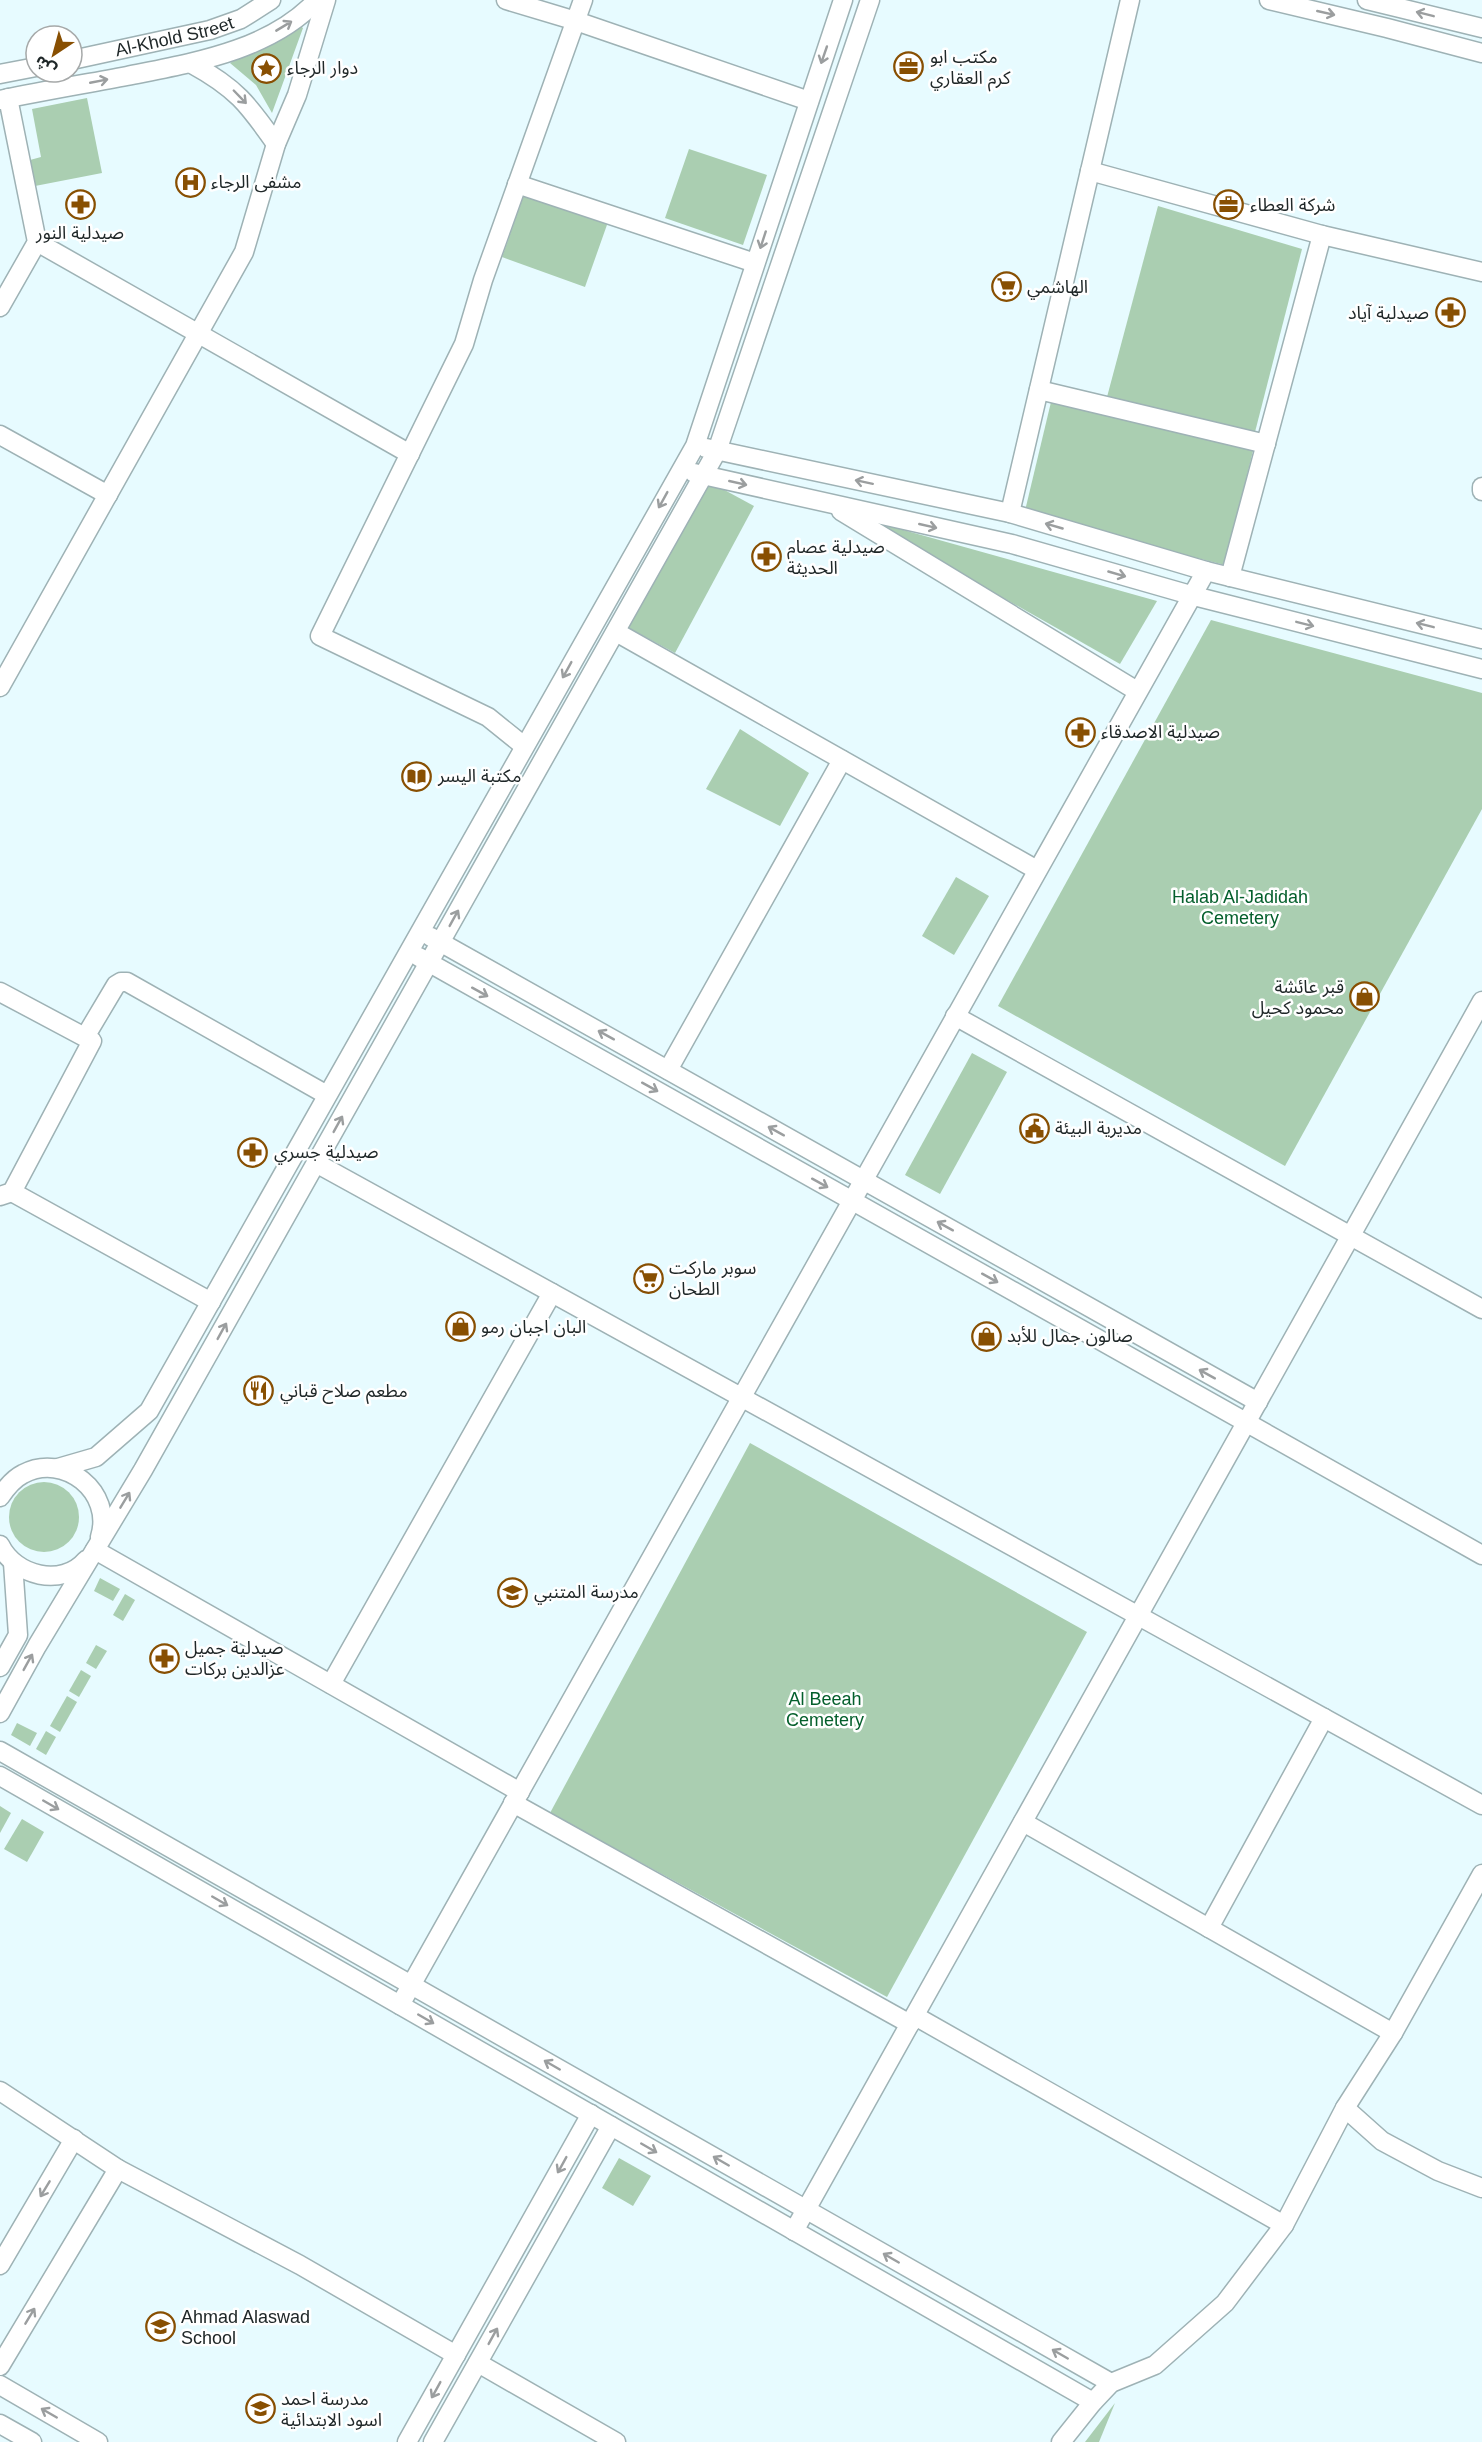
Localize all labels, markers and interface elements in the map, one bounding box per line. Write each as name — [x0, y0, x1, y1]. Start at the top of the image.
one-way arrow — [1317, 8, 1336, 20]
one-way arrow — [1416, 8, 1435, 20]
street label: Al-Khold Street — [113, 12, 236, 60]
one-way arrow — [275, 19, 292, 31]
north arrow — [24, 24, 84, 84]
one-way arrow — [818, 45, 829, 64]
place label: مكتب ابو كرم العقاري — [930, 47, 1011, 92]
office icon: مكتب ابو كرم العقاري — [893, 51, 925, 83]
text: ش — [32, 52, 60, 79]
place icon: دوار الرجاء — [250, 52, 282, 84]
place label: دوار الرجاء — [287, 58, 358, 79]
one-way arrow — [88, 75, 108, 86]
one-way arrow — [232, 89, 247, 104]
hospital icon: مشفى الرجاء — [174, 166, 206, 198]
place label: مشفى الرجاء — [211, 172, 302, 193]
pharmacy icon: صيدلية النور — [64, 188, 96, 220]
office icon: شركة العطاء — [1213, 189, 1245, 221]
place label: شركة العطاء — [1250, 195, 1335, 216]
place label: صيدلية النور — [35, 223, 124, 244]
one-way arrow — [756, 230, 767, 249]
supermarket icon: الهاشمي — [990, 271, 1022, 303]
place label: الهاشمي — [1027, 277, 1088, 300]
pharmacy icon: صيدلية آياد — [1434, 297, 1466, 329]
place label: صيدلية آياد — [1348, 303, 1429, 323]
one-way arrow — [855, 476, 875, 487]
one-way arrow — [728, 478, 747, 489]
one-way arrow — [657, 491, 669, 508]
one-way arrow — [918, 520, 937, 532]
one-way arrow — [1045, 520, 1064, 531]
place label: صيدلية عصام الحديثة — [787, 537, 885, 578]
pharmacy icon: صيدلية عصام الحديثة — [750, 541, 782, 573]
one-way arrow — [1107, 569, 1126, 580]
one-way arrow — [1416, 618, 1435, 630]
one-way arrow — [1296, 619, 1315, 630]
one-way arrow — [561, 660, 572, 678]
pharmacy icon: صيدلية الاصدقاء — [1064, 716, 1096, 748]
place label: صيدلية الاصدقاء — [1101, 722, 1220, 742]
library icon: مكتبة اليسر — [401, 760, 433, 792]
place label: مكتبة اليسر — [437, 766, 521, 787]
park label: Halab Al-Jadidah Cemetery — [1172, 887, 1308, 928]
one-way arrow — [449, 909, 460, 927]
place label: قبر عائشة محمود كحيل — [1252, 977, 1344, 1019]
shop icon: قبر عائشة محمود كحيل — [1349, 981, 1381, 1013]
one-way arrow — [471, 986, 488, 998]
one-way arrow — [597, 1029, 615, 1040]
one-way arrow — [641, 1081, 658, 1093]
public building icon: مديرية البيئة — [1018, 1112, 1050, 1144]
one-way arrow — [333, 1116, 344, 1134]
place label: مديرية البيئة — [1055, 1118, 1142, 1139]
one-way arrow — [767, 1124, 784, 1136]
pharmacy icon: صيدلية جسري — [237, 1136, 269, 1168]
place label: صيدلية جسري — [274, 1142, 378, 1165]
one-way arrow — [811, 1177, 828, 1189]
one-way arrow — [937, 1220, 955, 1231]
place label: سوبر ماركت الطحان — [669, 1258, 756, 1300]
supermarket icon: سوبر ماركت الطحان — [632, 1262, 664, 1294]
one-way arrow — [981, 1272, 998, 1284]
shop icon: البان اجبان رمو — [444, 1311, 476, 1343]
place label: البان اجبان رمو — [481, 1317, 586, 1338]
shop icon: صالون جمال للأبد — [970, 1320, 1002, 1352]
one-way arrow — [216, 1323, 228, 1340]
place label: صالون جمال للأبد — [1007, 1326, 1133, 1347]
one-way arrow — [1199, 1367, 1216, 1379]
restaurant icon: مطعم صلاح قباني — [243, 1375, 275, 1407]
place label: مطعم صلاح قباني — [280, 1381, 408, 1404]
one-way arrow — [119, 1492, 131, 1509]
school or university icon: مدرسة المتنبي — [497, 1576, 529, 1608]
place label: مدرسة المتنبي — [534, 1582, 639, 1605]
place label: صيدلية جميل عزالدين بركات — [185, 1638, 285, 1680]
pharmacy icon: صيدلية جميل عزالدين بركات — [148, 1642, 180, 1674]
one-way arrow — [23, 1653, 34, 1671]
park label: Al Beeah Cemetery — [786, 1689, 864, 1730]
one-way arrow — [42, 1799, 59, 1811]
one-way arrow — [211, 1895, 228, 1907]
one-way arrow — [417, 2013, 434, 2025]
one-way arrow — [544, 2059, 561, 2071]
one-way arrow — [641, 2142, 658, 2154]
one-way arrow — [713, 2155, 731, 2166]
one-way arrow — [556, 2157, 568, 2174]
one-way arrow — [38, 2180, 50, 2197]
one-way arrow — [883, 2251, 900, 2263]
place label: Ahmad Alaswad School — [181, 2307, 310, 2348]
one-way arrow — [25, 2308, 37, 2325]
school or university icon: Ahmad Alaswad School — [144, 2311, 176, 2343]
one-way arrow — [487, 2328, 499, 2345]
one-way arrow — [1052, 2348, 1070, 2359]
one-way arrow — [430, 2381, 441, 2399]
place label: مدرسة احمد اسود الابتدائية — [281, 2389, 382, 2431]
school or university icon: مدرسة احمد اسود الابتدائية — [244, 2393, 276, 2425]
one-way arrow — [41, 2407, 58, 2419]

